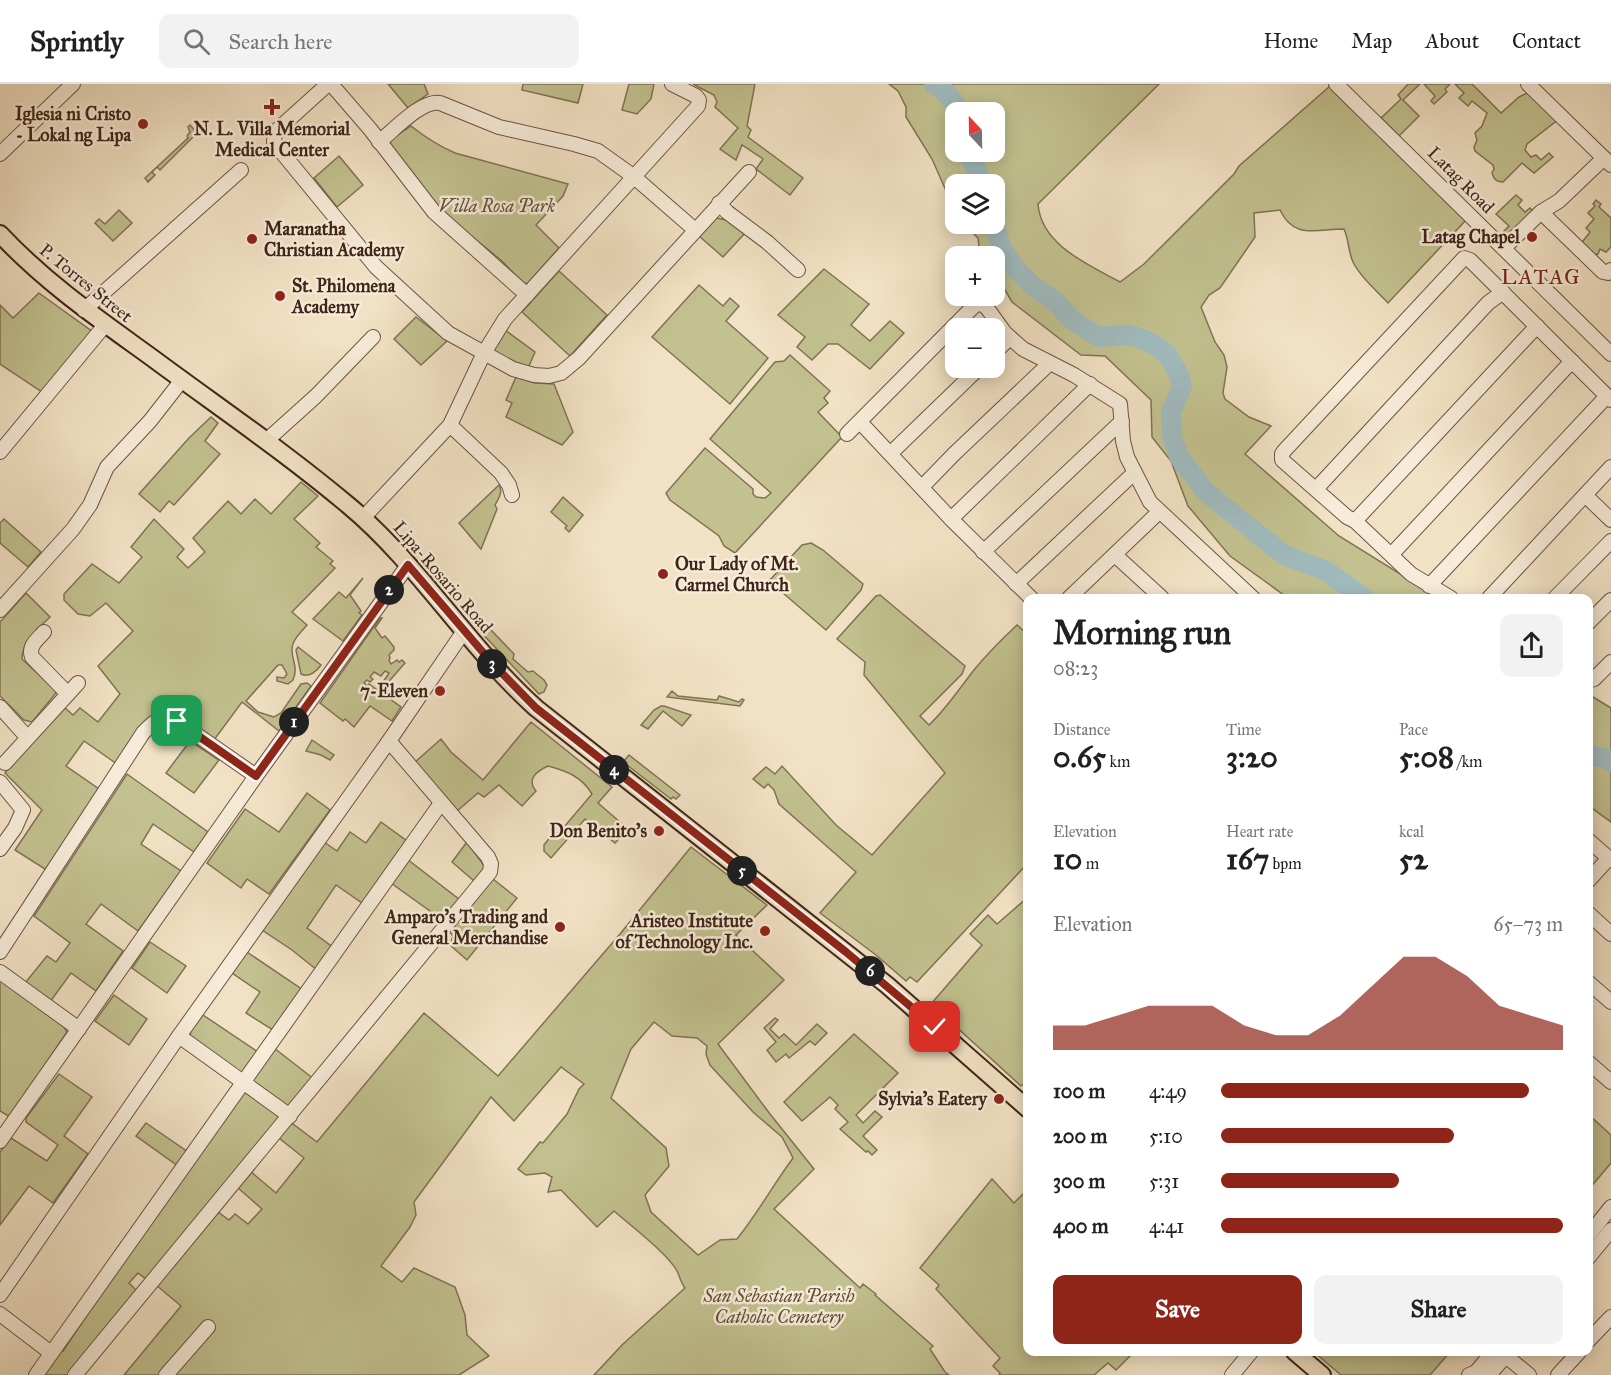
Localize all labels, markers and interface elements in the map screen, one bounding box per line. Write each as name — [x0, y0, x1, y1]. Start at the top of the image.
search box — [159, 14, 579, 68]
text: Sprintly — [30, 24, 123, 59]
icon: search — [180, 25, 213, 58]
text: Search here — [228, 28, 332, 55]
text: Home — [1263, 28, 1318, 54]
text: Map — [1351, 28, 1392, 54]
text: About — [1425, 28, 1479, 54]
text: Contact — [1512, 28, 1581, 54]
marker: N. L. Villa Memorial Medical Center — [263, 98, 281, 116]
north arrow — [945, 102, 1005, 162]
map controls — [945, 102, 1005, 378]
place label: Iglesia ni Cristo - Lokal ng Lipa — [15, 103, 131, 147]
marker: Iglesia ni Cristo - Lokal ng Lipa — [136, 117, 150, 131]
place label: N. L. Villa Memorial Medical Center — [194, 118, 351, 161]
street label: Latag Road — [1422, 142, 1499, 219]
button: layers — [945, 174, 1005, 234]
park label: Villa Rosa Park — [439, 195, 555, 217]
place label: Maranatha Christian Academy — [264, 218, 406, 262]
place label: Latag Chapel — [1422, 226, 1521, 249]
marker: Latag Chapel — [1525, 230, 1539, 244]
marker: Maranatha Christian Academy — [245, 232, 259, 246]
street label: P. Torres Street — [35, 239, 137, 328]
button: + — [945, 246, 1005, 306]
district label: LATAG — [1501, 264, 1581, 290]
place label: St. Philomena Academy — [291, 275, 396, 319]
marker: St. Philomena Academy — [273, 289, 287, 303]
button: − — [945, 318, 1005, 378]
street label: Lipa-Rosario Road — [388, 517, 498, 637]
place label: Our Lady of Mt. Carmel Church — [675, 553, 799, 596]
marker: Our Lady of Mt. Carmel Church — [656, 567, 670, 581]
pin: 2 — [374, 575, 404, 605]
text: 2 — [385, 580, 393, 599]
text: Morning run — [1053, 613, 1231, 653]
button: share — [1500, 614, 1563, 677]
pin: 3 — [477, 649, 507, 679]
text: 3 — [489, 654, 495, 673]
text: 08:23 — [1053, 656, 1098, 680]
place label: 7-Eleven — [360, 680, 428, 702]
marker: 7-Eleven — [433, 684, 447, 698]
pin — [151, 695, 202, 746]
icon: arrive — [160, 704, 193, 737]
pin: 1 — [279, 707, 309, 737]
text: 1 — [291, 712, 297, 731]
text: Distance — [1053, 720, 1110, 739]
text: Time — [1226, 720, 1261, 739]
text: Pace — [1399, 720, 1428, 739]
text: 0.65 — [1053, 739, 1106, 775]
text: 3:20 — [1226, 739, 1278, 775]
text: 5:08 — [1399, 739, 1454, 775]
text: km — [1106, 752, 1130, 771]
text: /km — [1454, 752, 1483, 771]
pin: 4 — [599, 755, 629, 785]
text: 4 — [610, 760, 618, 779]
place label: Don Benito's — [549, 820, 647, 842]
text: Elevation — [1053, 822, 1117, 841]
text: Heart rate — [1226, 822, 1293, 841]
text: kcal — [1399, 822, 1424, 841]
marker: Don Benito's — [652, 824, 666, 838]
text: 10 — [1053, 841, 1082, 877]
text: 167 — [1226, 841, 1269, 877]
text: 52 — [1399, 841, 1428, 877]
text: m — [1082, 854, 1099, 873]
text: bpm — [1269, 854, 1302, 873]
pin: 5 — [727, 856, 757, 886]
text: 5 — [738, 861, 746, 880]
place label: Amparo's Trading and General Merchandise — [384, 906, 549, 949]
place label: Aristeo Institute of Technology Inc. — [616, 910, 753, 954]
text: Elevation — [1053, 912, 1132, 936]
text: 65–73 m — [1493, 912, 1563, 936]
marker: Amparo's Trading and General Merchandise — [553, 920, 567, 934]
marker: Aristeo Institute of Technology Inc. — [758, 924, 772, 938]
pin: 6 — [855, 956, 885, 986]
text: 6 — [866, 961, 874, 980]
pin — [909, 1001, 960, 1052]
icon: check — [918, 1010, 951, 1043]
text: 100 m — [1053, 1079, 1105, 1103]
text: 4:49 — [1149, 1079, 1187, 1103]
place label: Sylvia's Eatery — [878, 1088, 989, 1111]
marker: Sylvia's Eatery — [992, 1092, 1006, 1106]
text: 200 m — [1053, 1124, 1107, 1148]
text: 5:10 — [1149, 1124, 1183, 1148]
text: 300 m — [1053, 1169, 1105, 1193]
text: 5:31 — [1149, 1169, 1179, 1193]
text: 400 m — [1053, 1214, 1109, 1238]
text: 4:41 — [1149, 1214, 1184, 1238]
button: Save — [1053, 1275, 1302, 1344]
button: Share — [1314, 1275, 1563, 1344]
park label: San Sebastian Parish Catholic Cemetery — [702, 1285, 855, 1328]

